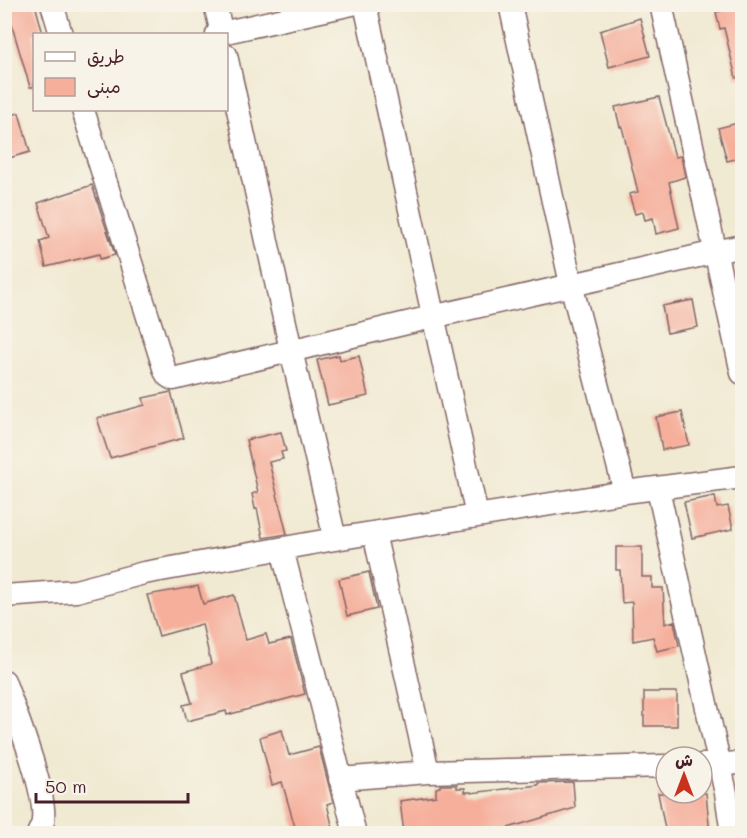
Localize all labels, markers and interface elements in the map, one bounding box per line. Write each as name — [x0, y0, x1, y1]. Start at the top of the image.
legend — [33, 33, 228, 111]
text: طريق — [87, 44, 125, 68]
text: مبنى — [87, 74, 121, 98]
north arrow — [654, 745, 714, 805]
text: ش — [675, 749, 693, 770]
scale bar — [36, 766, 188, 804]
text: 50 m — [45, 774, 87, 798]

